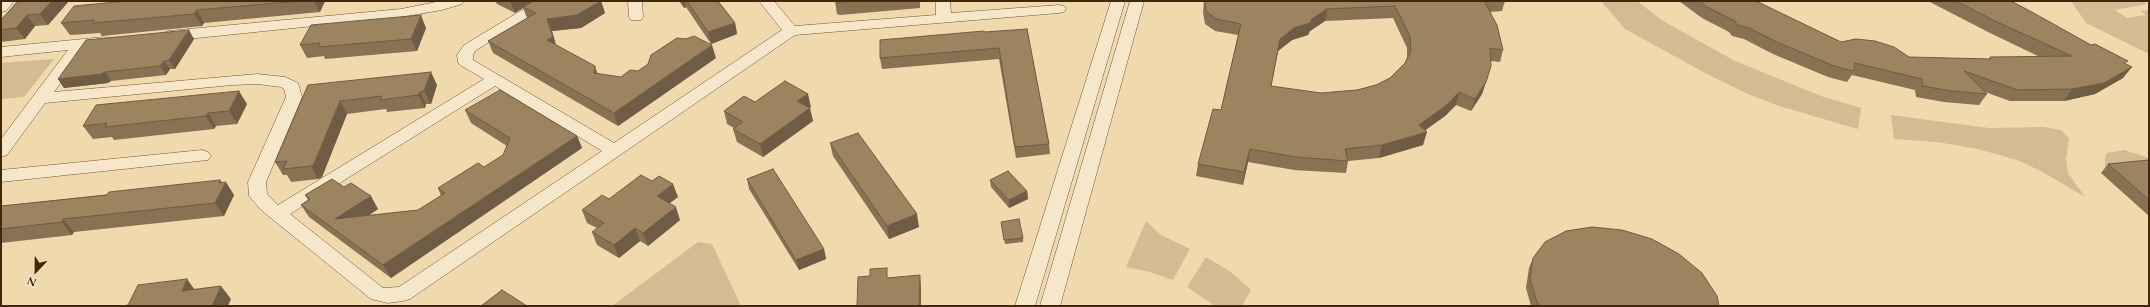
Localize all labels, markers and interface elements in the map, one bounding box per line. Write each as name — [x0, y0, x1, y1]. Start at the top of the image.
north arrow — [16, 251, 56, 291]
text: N — [25, 274, 38, 290]

